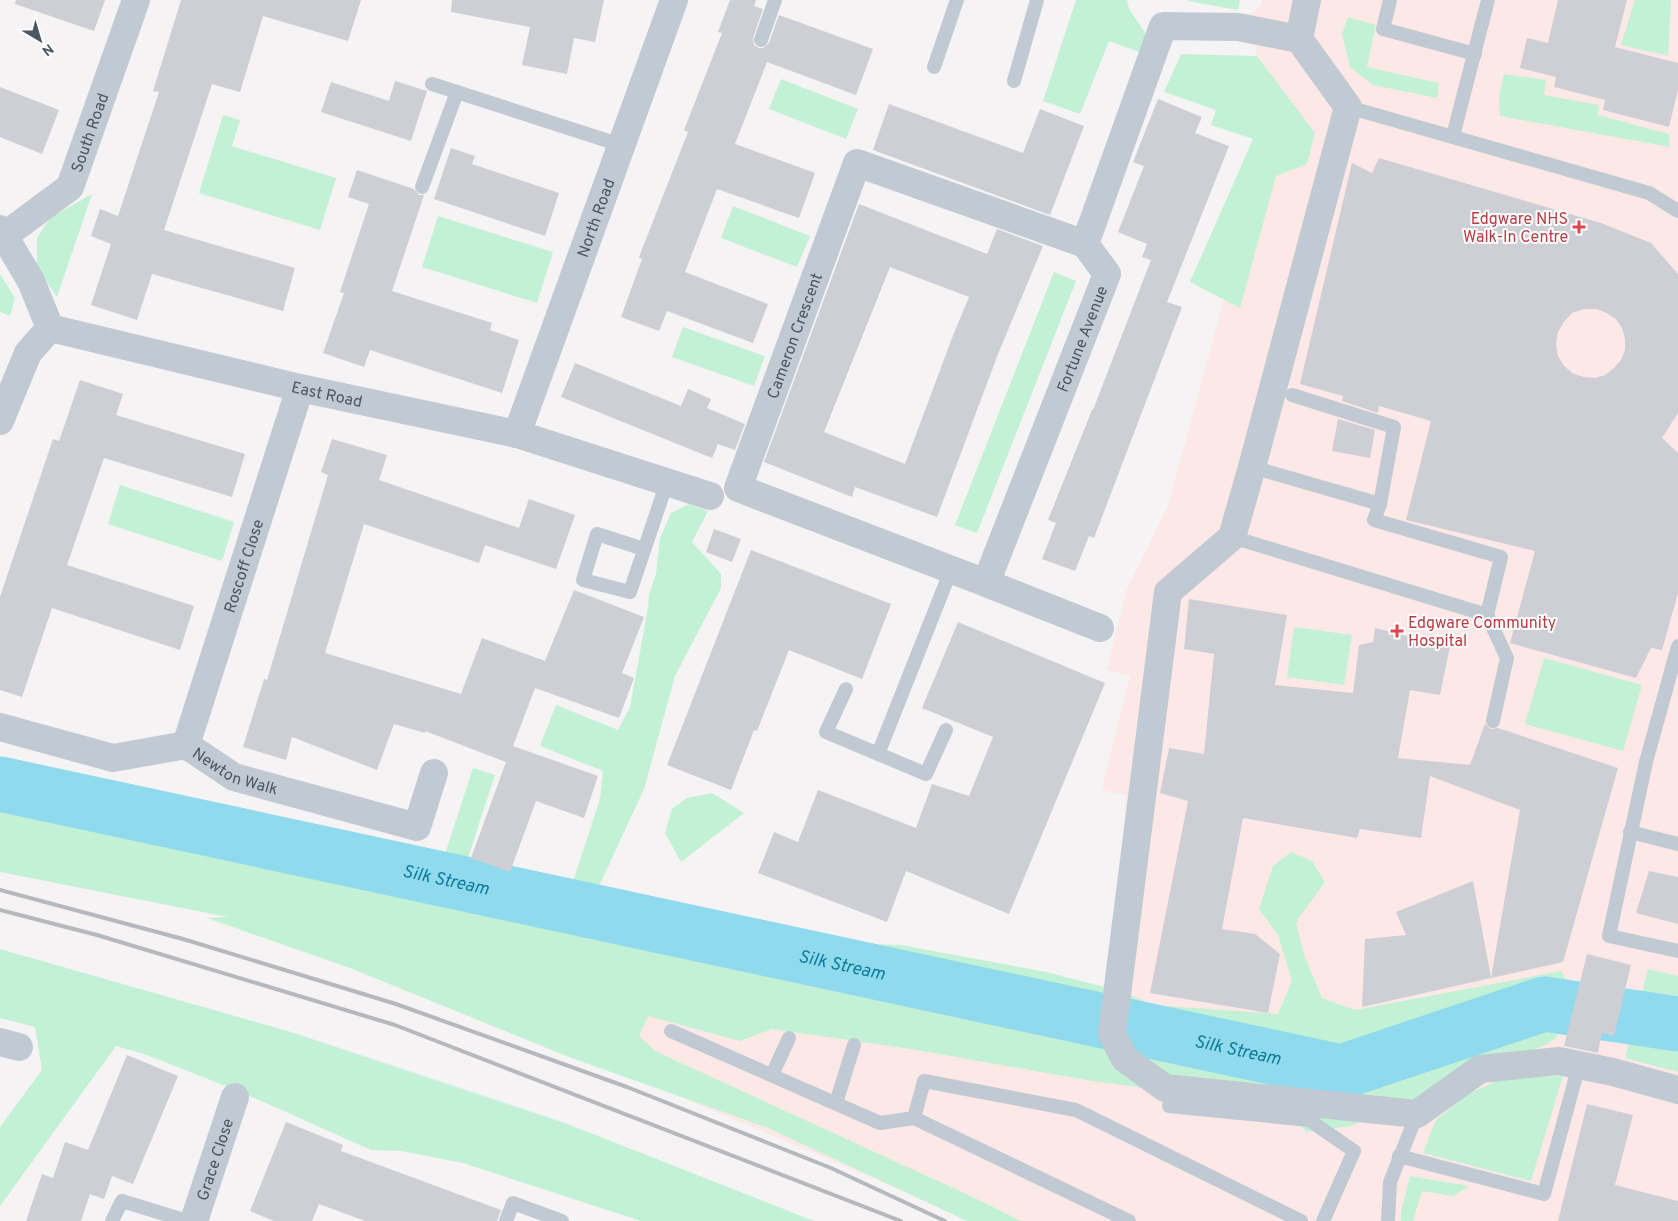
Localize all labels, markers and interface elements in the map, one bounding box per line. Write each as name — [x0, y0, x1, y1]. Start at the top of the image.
north arrow — [15, 15, 65, 65]
text: N — [38, 39, 56, 59]
street label: South Road — [68, 91, 114, 176]
street label: North Road — [574, 176, 621, 260]
place label: Edgware NHS Walk-In Centre — [1463, 210, 1568, 248]
marker: Edgware NHS Walk-In Centre — [1572, 220, 1586, 234]
street label: Cameron Crescent — [764, 270, 828, 402]
street label: Fortune Avenue — [1054, 283, 1113, 395]
street label: East Road — [289, 378, 364, 413]
street label: Roscoff Close — [221, 517, 269, 616]
place label: Edgware Community Hospital — [1408, 614, 1556, 652]
marker: Edgware Community Hospital — [1390, 624, 1404, 638]
street label: Newton Walk — [188, 744, 280, 801]
water label: Silk Stream — [400, 861, 491, 902]
water label: Silk Stream — [796, 946, 887, 987]
water label: Silk Stream — [1192, 1031, 1283, 1072]
street label: Grace Close — [193, 1116, 239, 1204]

